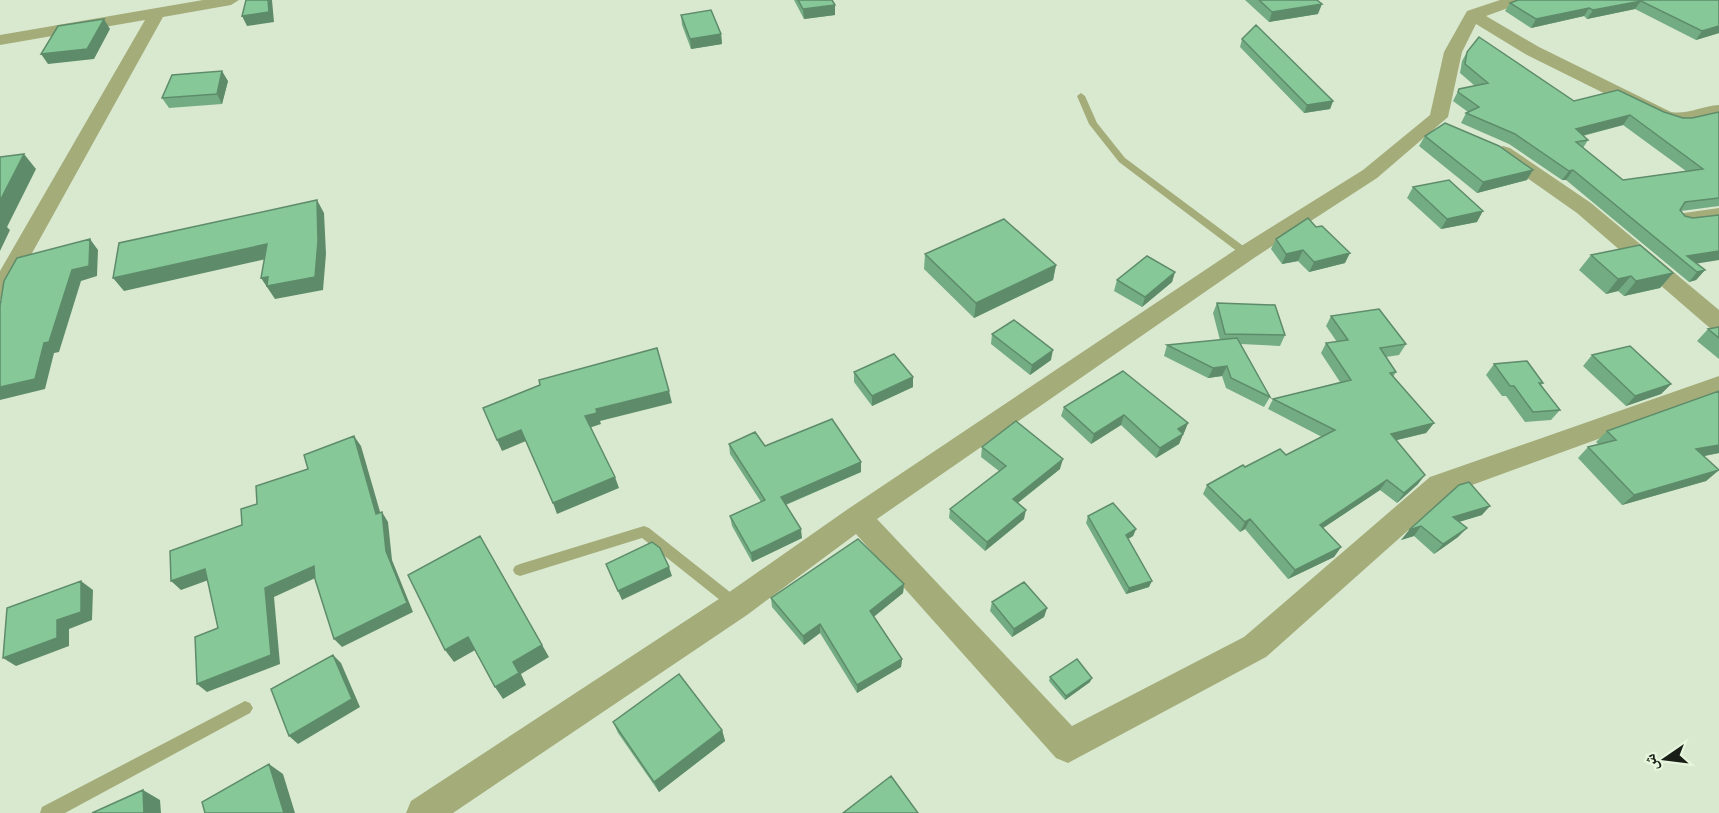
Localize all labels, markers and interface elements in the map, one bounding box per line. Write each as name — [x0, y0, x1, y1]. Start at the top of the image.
north arrow — [1635, 729, 1695, 789]
text: ش — [1639, 752, 1662, 773]

